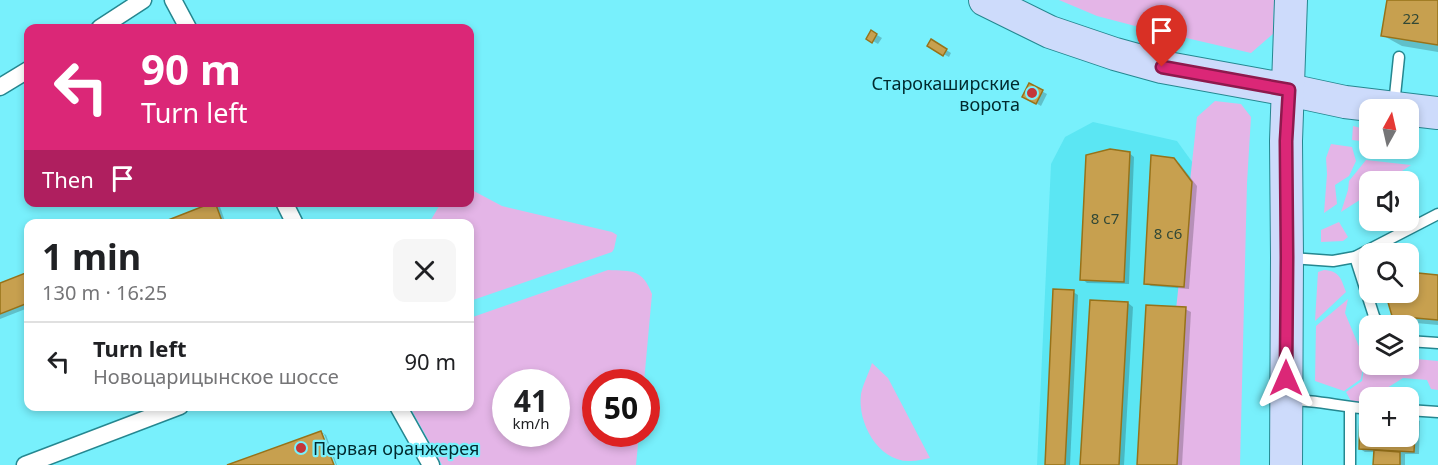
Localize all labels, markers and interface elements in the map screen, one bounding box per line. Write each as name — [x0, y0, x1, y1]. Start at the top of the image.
pin — [1136, 5, 1187, 67]
house number: 22 — [1402, 8, 1420, 28]
icon: arrive — [1145, 14, 1178, 47]
text: 90 m — [141, 40, 241, 97]
icon: left — [42, 48, 120, 126]
place label: Старокаширские ворота — [872, 71, 1020, 116]
marker: Старокаширские ворота — [1025, 86, 1039, 100]
text: Turn left — [141, 94, 247, 131]
north arrow — [1359, 99, 1419, 159]
map controls — [1359, 99, 1419, 447]
icon: arrive — [106, 162, 139, 195]
text: Then — [42, 164, 94, 194]
button: sound — [1359, 171, 1419, 231]
house number: 8 с7 — [1091, 208, 1119, 228]
house number: 8 с6 — [1154, 223, 1182, 243]
text: 1 min — [42, 232, 141, 281]
button: close — [393, 239, 456, 302]
button: search — [1359, 243, 1419, 303]
text: 130 m · 16:25 — [42, 279, 167, 306]
button: layers — [1359, 315, 1419, 375]
text: Turn left — [93, 333, 187, 363]
icon: left — [42, 345, 75, 378]
text: 90 m — [405, 346, 456, 376]
position arrow — [1254, 346, 1318, 410]
text: Новоцарицынское шоссе — [93, 363, 339, 390]
speed limit sign: 50 — [582, 369, 660, 447]
text: 41 — [514, 380, 548, 421]
button: + — [1359, 387, 1419, 447]
text: km/h — [513, 413, 549, 433]
place label: Первая оранжерея — [313, 436, 479, 460]
marker: Первая оранжерея — [294, 441, 308, 455]

